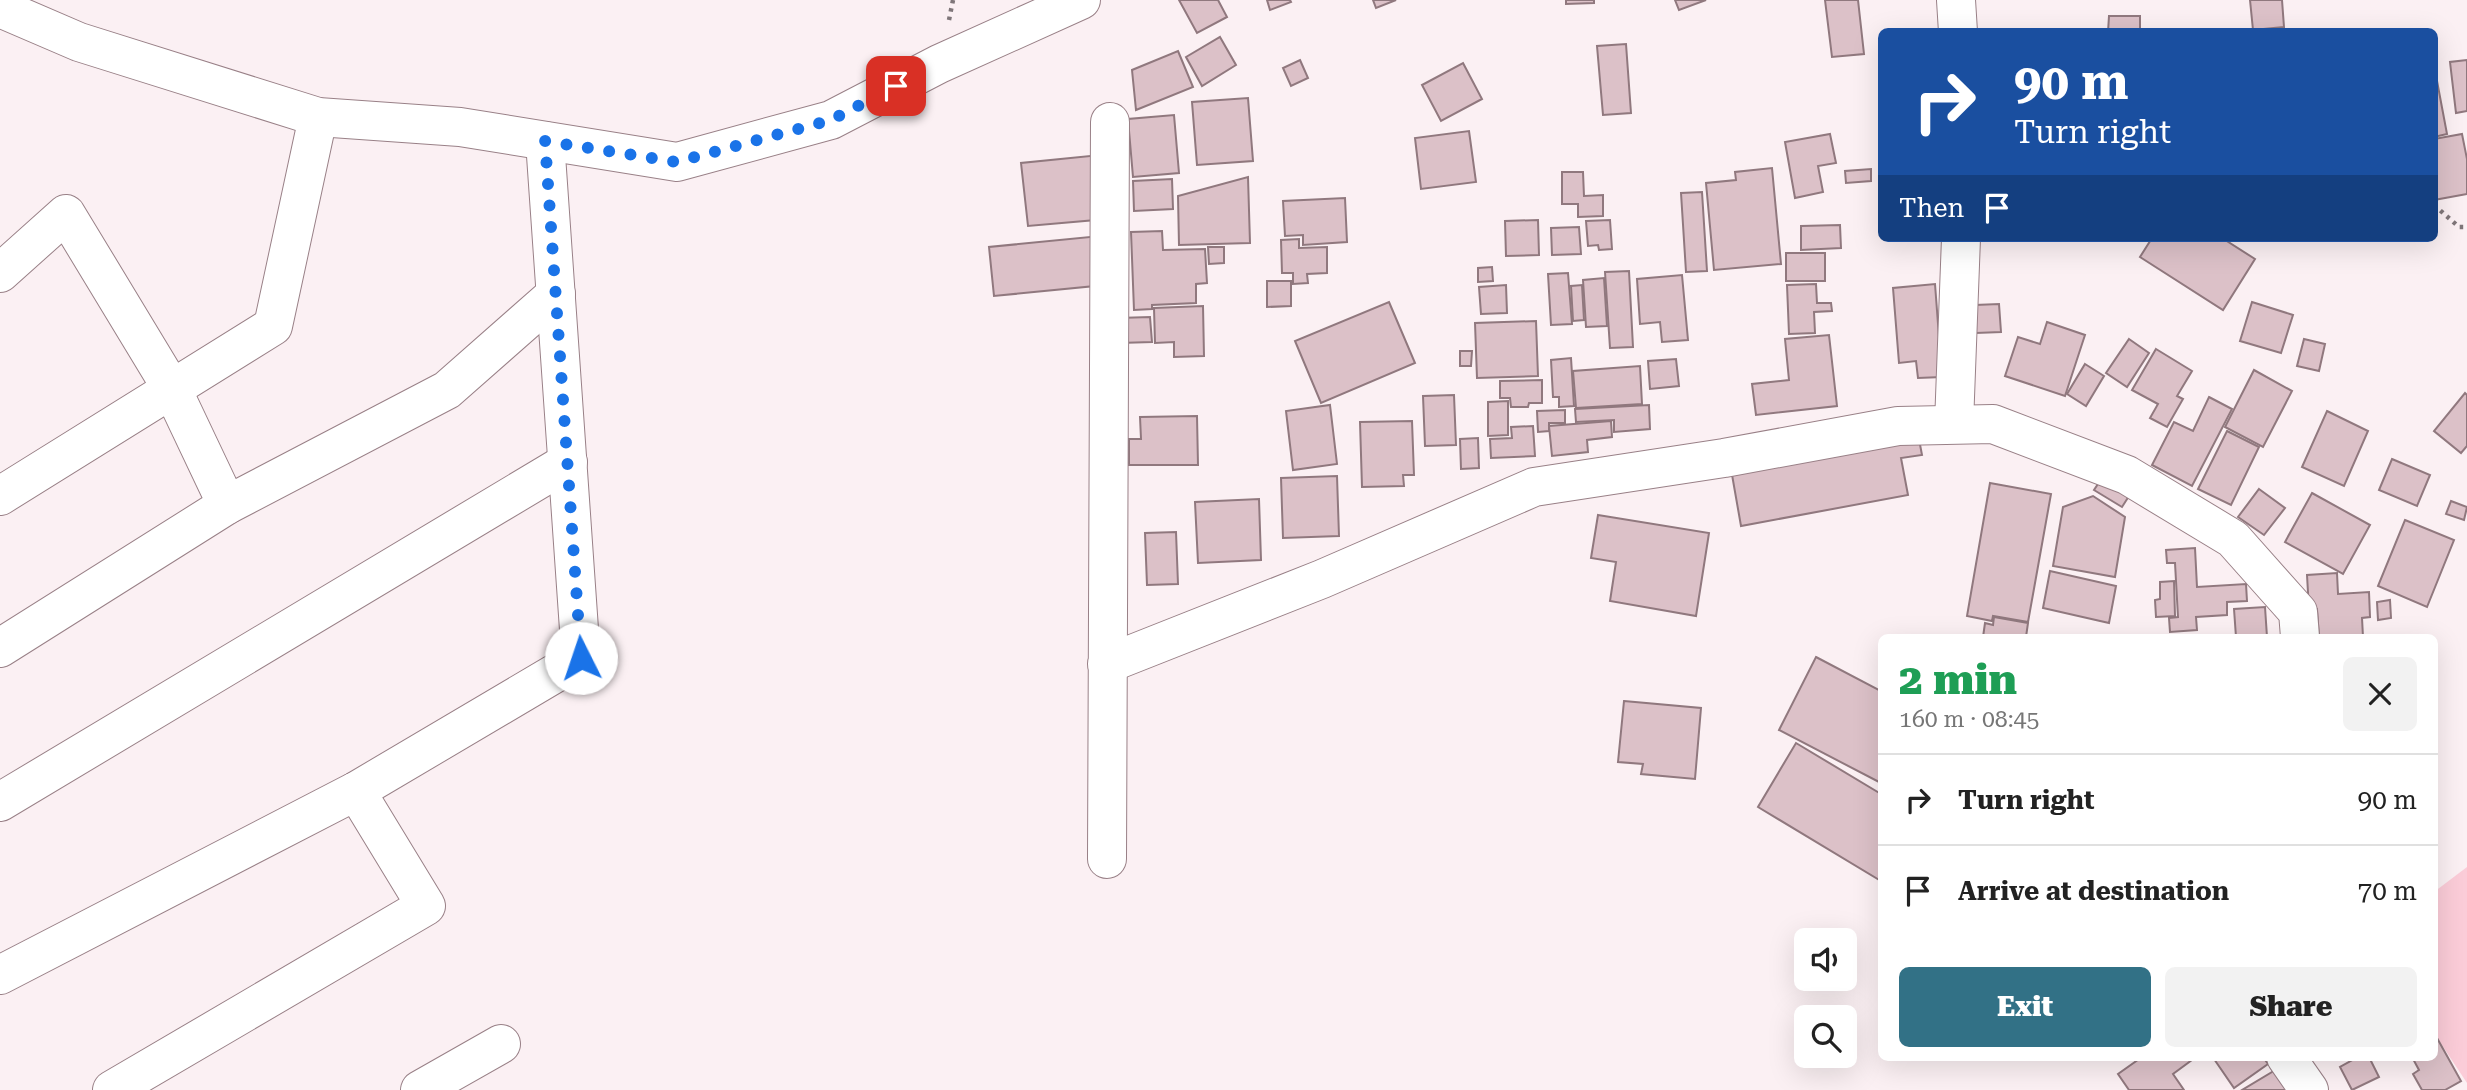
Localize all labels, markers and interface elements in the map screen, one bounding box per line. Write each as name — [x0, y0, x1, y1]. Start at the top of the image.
text: 90 m — [2014, 54, 2129, 111]
pin — [866, 56, 926, 116]
icon: right — [1899, 56, 1990, 147]
icon: arrive — [877, 67, 915, 105]
text: Turn right — [2014, 113, 2171, 151]
icon: arrive — [1978, 189, 2016, 227]
text: Then — [1899, 193, 1964, 223]
position arrow — [544, 621, 618, 695]
text: 2 min — [1899, 655, 2017, 704]
button: close — [2343, 657, 2417, 731]
text: 160 m · 08:45 — [1899, 706, 2039, 733]
icon: right — [1899, 781, 1937, 819]
text: Turn right — [1958, 785, 2094, 815]
text: 90 m — [2358, 785, 2417, 815]
icon: arrive — [1899, 872, 1937, 910]
text: Arrive at destination — [1958, 876, 2229, 906]
text: 70 m — [2358, 876, 2417, 906]
map controls — [1794, 928, 1857, 1068]
button: sound — [1794, 928, 1857, 991]
button: Exit — [1899, 967, 2151, 1047]
button: Share — [2165, 967, 2417, 1047]
button: search — [1794, 1005, 1857, 1068]

